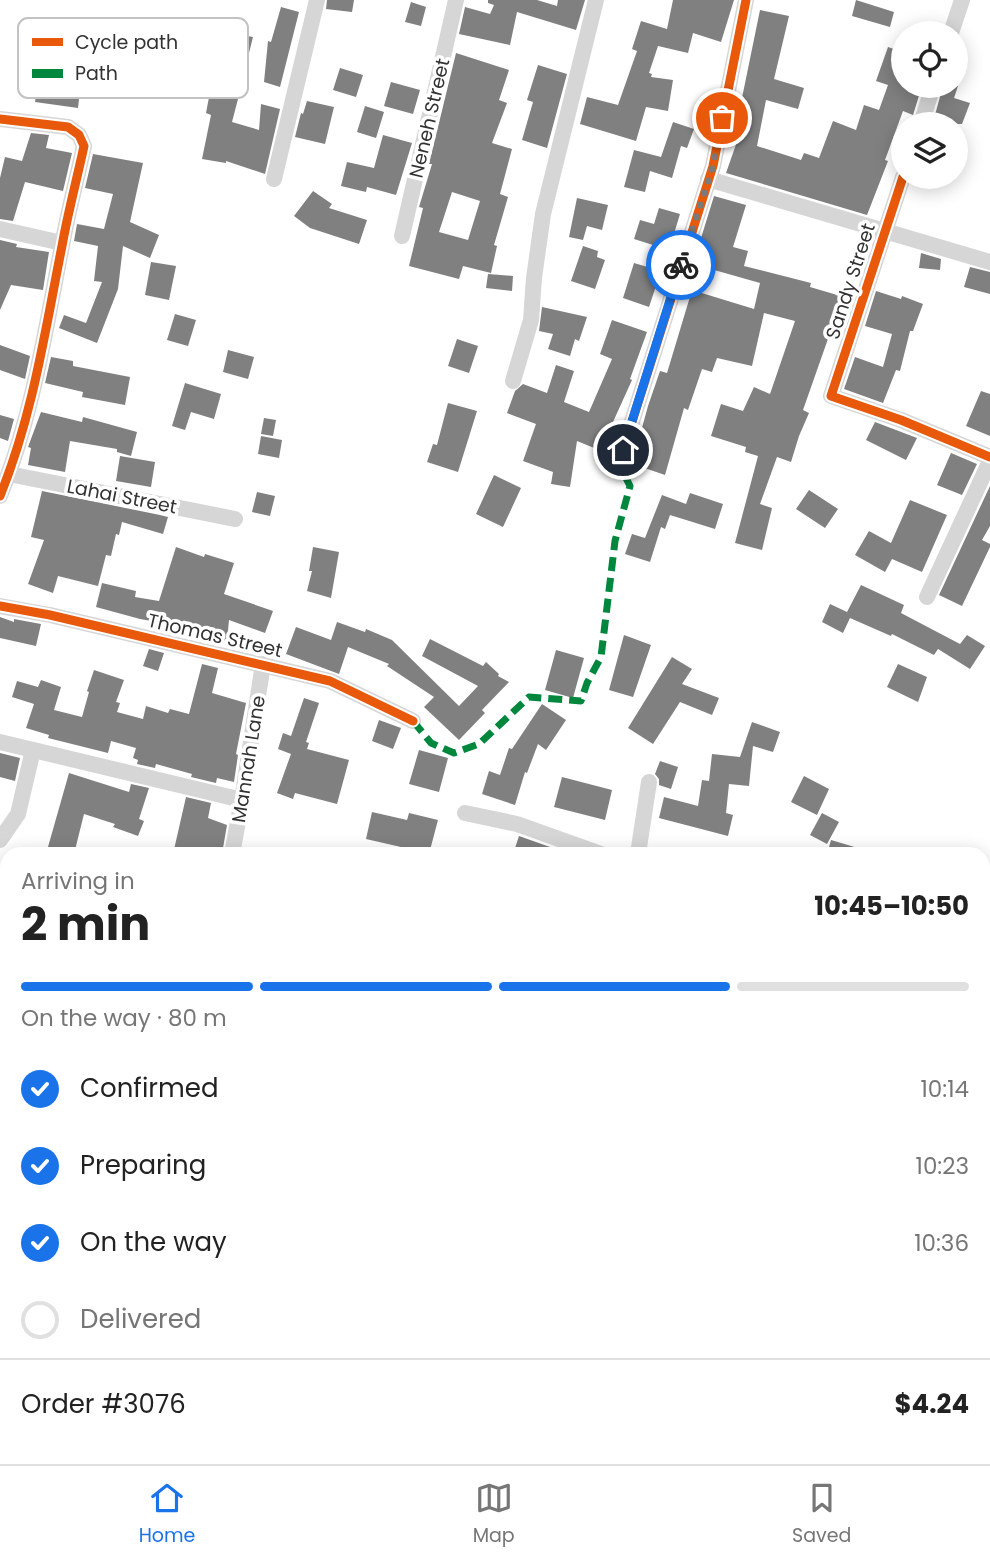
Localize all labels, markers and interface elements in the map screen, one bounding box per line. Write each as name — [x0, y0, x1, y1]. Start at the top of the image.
legend — [18, 18, 248, 98]
map controls — [891, 21, 968, 189]
button: locate — [891, 21, 968, 98]
text: Cycle path — [75, 29, 178, 56]
street label: Neneh Street — [403, 56, 456, 181]
text: Path — [75, 60, 118, 87]
pin — [692, 88, 752, 148]
icon: bag — [703, 99, 741, 137]
button: layers — [891, 112, 968, 189]
street label: Sandy Street — [819, 220, 882, 343]
courier — [646, 230, 716, 300]
icon: bike — [662, 246, 700, 284]
pin — [593, 420, 653, 480]
icon: home — [604, 431, 642, 469]
street label: Lahai Street — [65, 473, 179, 520]
street label: Thomas Street — [145, 607, 285, 664]
street label: Mannah Lane — [225, 693, 272, 825]
text: Arriving in — [21, 865, 135, 897]
text: 10:45–10:50 — [814, 888, 969, 924]
text: 2 min — [21, 892, 150, 956]
text: On the way · 80 m — [21, 1002, 227, 1034]
icon: check — [21, 1070, 59, 1108]
text: Confirmed — [80, 1070, 218, 1106]
text: 10:14 — [920, 1073, 969, 1105]
icon: check — [21, 1147, 59, 1185]
text: Preparing — [80, 1147, 206, 1183]
text: 10:23 — [916, 1150, 969, 1182]
icon: check — [21, 1224, 59, 1262]
text: On the way — [80, 1224, 227, 1260]
text: 10:36 — [914, 1227, 969, 1259]
text: Delivered — [80, 1301, 201, 1337]
text: Order #3076 — [21, 1386, 186, 1422]
text: $4.24 — [895, 1386, 969, 1422]
tab: Home — [139, 1479, 195, 1550]
tab: Map — [473, 1479, 515, 1550]
tab: Saved — [792, 1479, 851, 1550]

